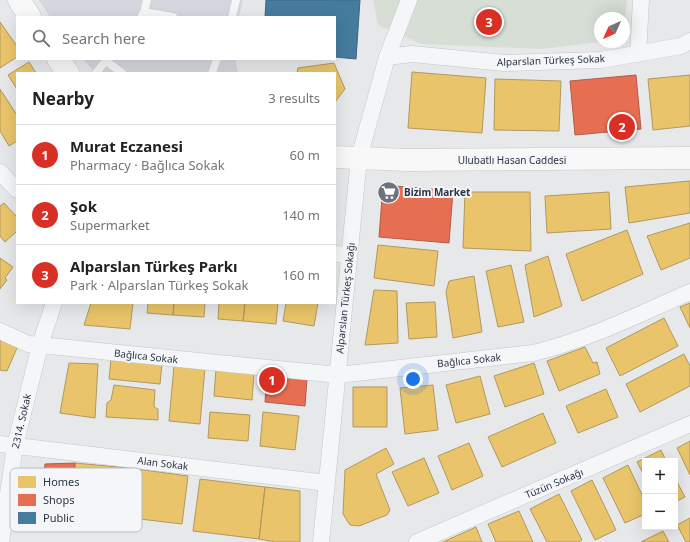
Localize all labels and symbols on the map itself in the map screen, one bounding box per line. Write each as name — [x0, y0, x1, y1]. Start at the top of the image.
pin: 3 — [476, 7, 502, 37]
north arrow — [594, 12, 630, 48]
street label: Alparslan Türkeş Sokak — [497, 51, 606, 69]
pin: 2 — [609, 112, 635, 142]
street label: Ulubatlı Hasan Caddesi — [458, 153, 566, 167]
supermarket icon: Bizim Market — [376, 179, 402, 205]
place label: Bizim Market — [404, 185, 471, 199]
street label: Alparslan Türkeş Sokağı — [332, 242, 358, 354]
street label: Bağlıca Sokak — [113, 346, 179, 366]
street label: Bağlıca Sokak — [436, 350, 502, 370]
pin: 1 — [259, 365, 285, 395]
your location — [403, 369, 423, 389]
street label: 2314. Sokak — [8, 392, 34, 450]
street label: Alan Sokak — [137, 453, 190, 473]
street label: Tüzün Sokağı — [523, 464, 585, 502]
legend — [10, 468, 142, 532]
text: Homes — [43, 474, 80, 489]
text: Shops — [43, 492, 75, 507]
text: Public — [43, 510, 74, 525]

